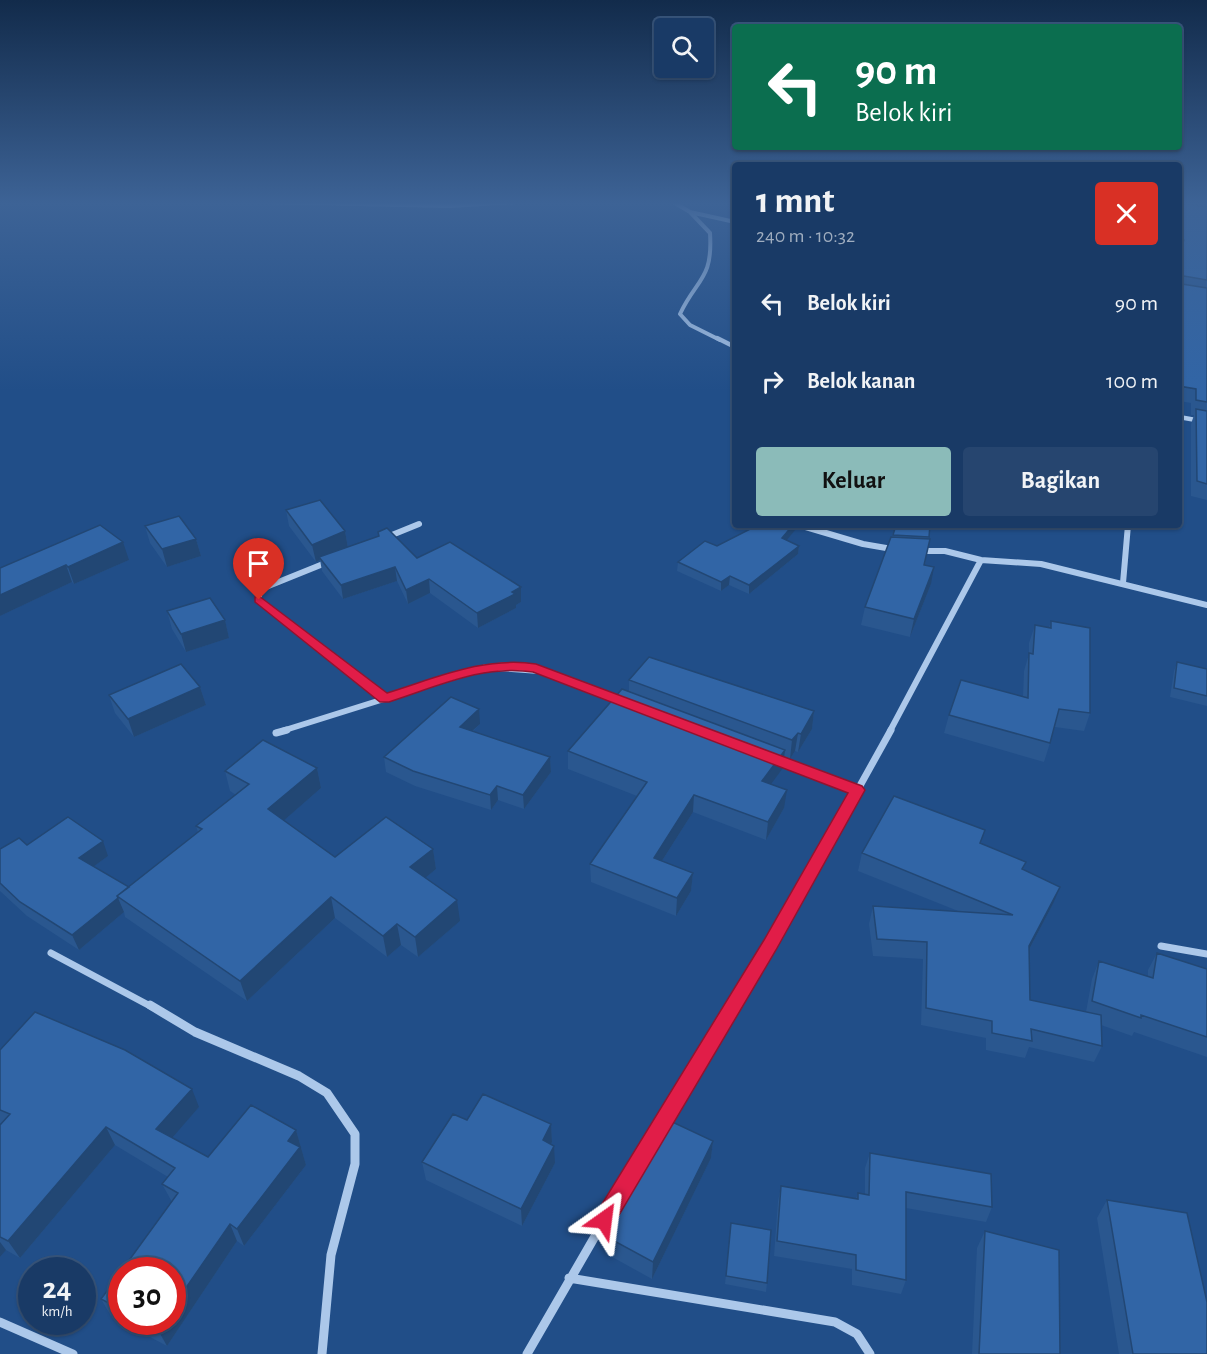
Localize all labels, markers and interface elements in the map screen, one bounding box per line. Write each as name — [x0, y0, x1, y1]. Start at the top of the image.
map controls — [654, 18, 714, 78]
button: search — [654, 18, 714, 78]
icon: left — [756, 48, 834, 126]
text: 90 m — [855, 50, 937, 92]
text: Belok kiri — [855, 99, 952, 126]
button: close — [1095, 182, 1158, 245]
text: 1 mnt — [756, 183, 834, 219]
text: 240 m · 10:32 — [756, 226, 855, 246]
icon: left — [756, 287, 789, 320]
text: Belok kiri — [807, 292, 891, 314]
text: 90 m — [1115, 292, 1158, 314]
icon: right — [756, 365, 789, 398]
text: Belok kanan — [807, 370, 915, 392]
text: 100 m — [1106, 370, 1158, 392]
button: Keluar — [756, 447, 951, 516]
button: Bagikan — [963, 447, 1158, 516]
pin — [233, 538, 284, 600]
icon: arrive — [242, 547, 275, 580]
position arrow — [572, 1188, 636, 1252]
speed limit sign: 30 — [108, 1257, 186, 1335]
text: 24 — [42, 1274, 72, 1304]
text: km/h — [42, 1304, 72, 1319]

